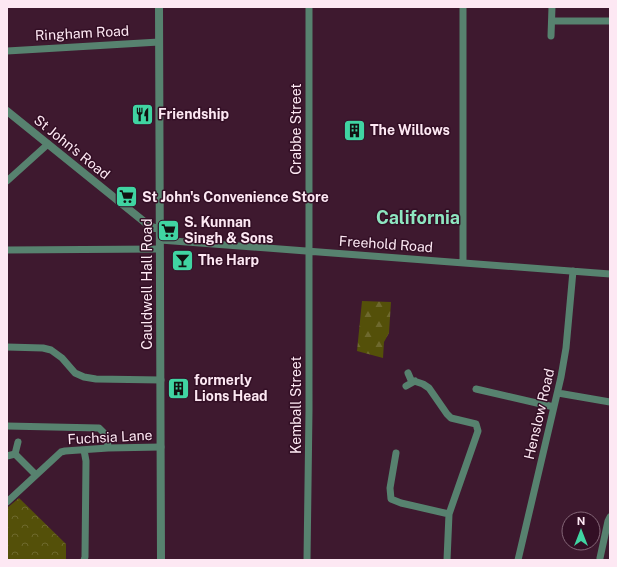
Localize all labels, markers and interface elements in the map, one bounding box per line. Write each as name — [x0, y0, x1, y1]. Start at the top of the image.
street label: Ringham Road — [35, 23, 129, 43]
street label: Crabbe Street — [288, 83, 304, 175]
restaurant icon: Friendship — [130, 101, 156, 127]
place label: Friendship — [158, 106, 229, 122]
street label: St John's Road — [31, 112, 113, 182]
building icon: The Willows — [341, 117, 367, 143]
place label: The Willows — [370, 122, 450, 138]
supermarket icon: St John's Convenience Store — [113, 184, 139, 210]
place label: St John's Convenience Store — [142, 189, 329, 205]
district label: California — [376, 207, 460, 228]
place label: S. Kunnan Singh & Sons — [184, 214, 273, 246]
supermarket icon: S. Kunnan Singh & Sons — [156, 217, 182, 243]
street label: Cauldwell Hall Road — [139, 218, 155, 350]
street label: Freehold Road — [338, 233, 434, 255]
bar icon: The Harp — [170, 247, 196, 273]
place label: The Harp — [198, 252, 259, 268]
street label: Kemball Street — [288, 356, 304, 454]
street label: Henslow Road — [521, 367, 557, 461]
place label: formerly Lions Head — [194, 372, 268, 404]
building icon: formerly Lions Head — [166, 375, 192, 401]
street label: Fuchsia Lane — [67, 427, 153, 447]
north arrow — [561, 511, 601, 551]
text: N — [577, 515, 585, 527]

